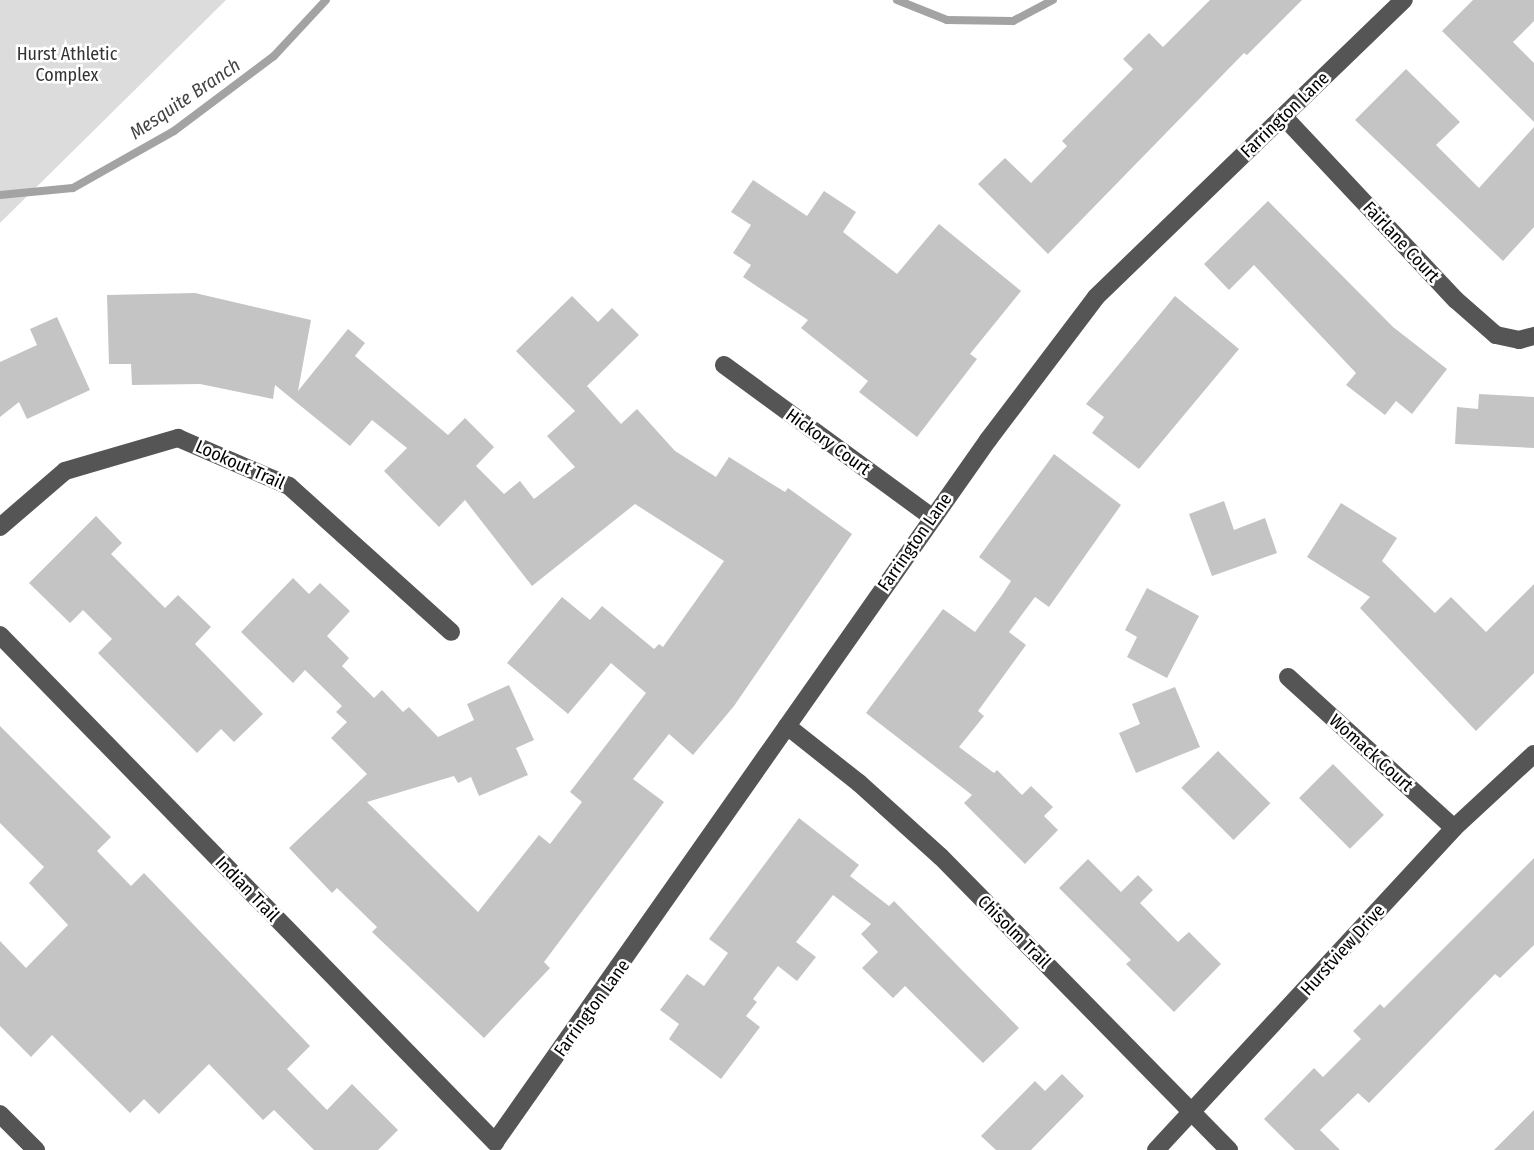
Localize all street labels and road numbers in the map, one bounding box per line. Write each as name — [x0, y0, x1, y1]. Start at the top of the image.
street label: Farrington Lane — [1236, 67, 1334, 163]
street label: Fairlane Court — [1358, 197, 1444, 287]
street label: Hickory Court — [782, 404, 874, 480]
street label: Lookout Trail — [192, 436, 288, 494]
street label: Farrington Lane — [873, 489, 957, 595]
street label: Womack Court — [1325, 710, 1417, 796]
street label: Indian Trail — [211, 852, 283, 926]
street label: Chisolm Trail — [973, 891, 1055, 973]
street label: Hurstview Drive — [1296, 900, 1390, 1000]
street label: Farrington Lane — [550, 955, 634, 1061]

